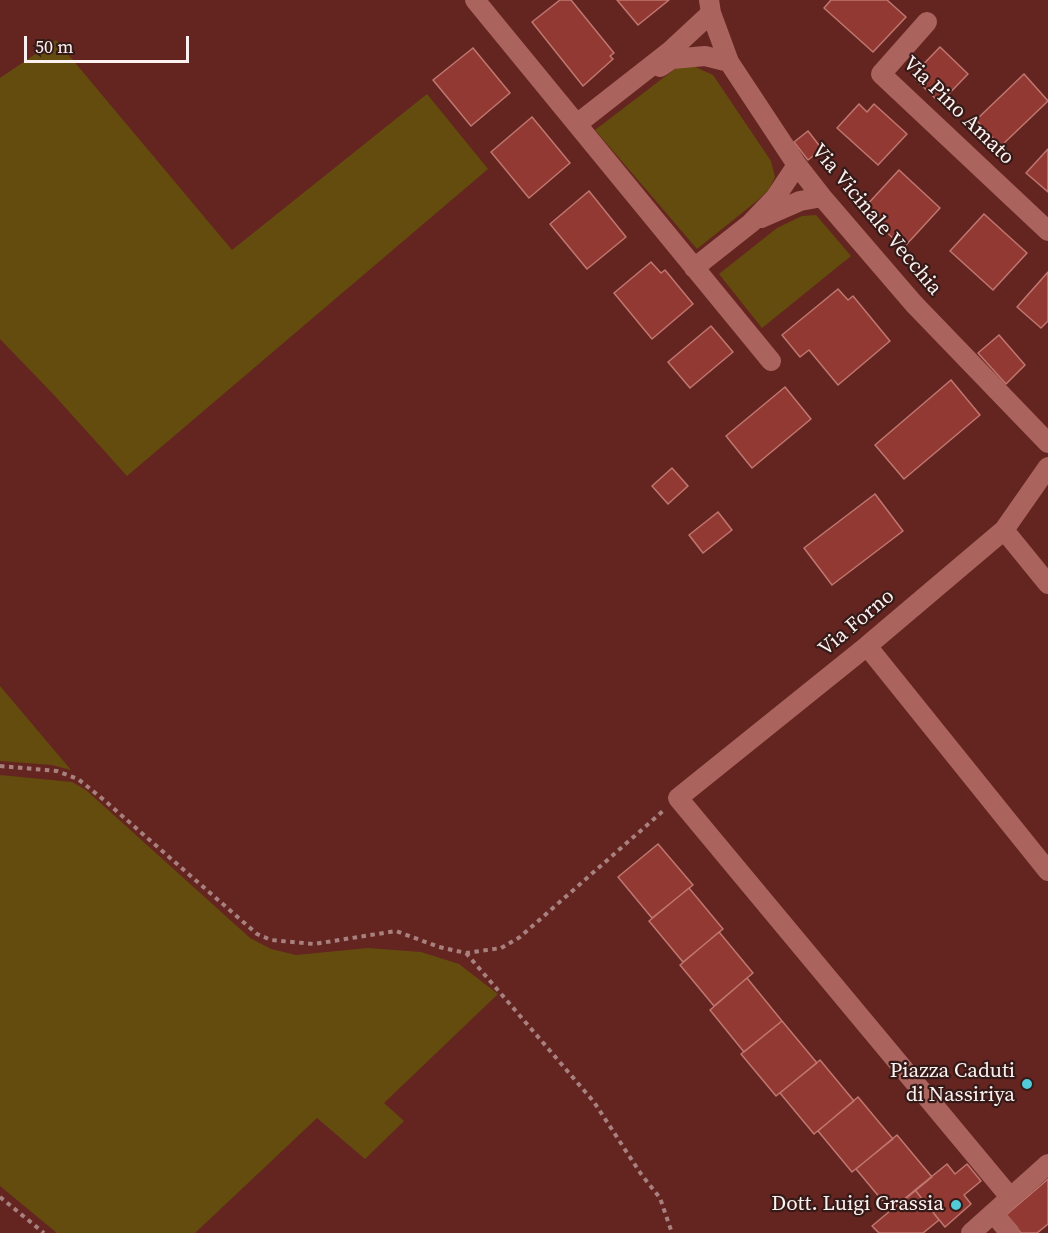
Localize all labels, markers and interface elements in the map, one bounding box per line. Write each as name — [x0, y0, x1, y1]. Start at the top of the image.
scale bar — [27, 24, 192, 62]
text: 50 m — [35, 34, 73, 59]
street label: Via Pino Amato — [897, 51, 1019, 171]
street label: Via Vicinale Vecchia — [805, 139, 947, 301]
street label: Via Forno — [814, 584, 900, 662]
place label: Piazza Caduti di Nassiriya — [890, 1059, 1015, 1109]
marker: Piazza Caduti di Nassiriya — [1020, 1077, 1034, 1091]
place label: Dott. Luigi Grassia — [771, 1192, 944, 1218]
marker: Dott. Luigi Grassia — [949, 1198, 963, 1212]

